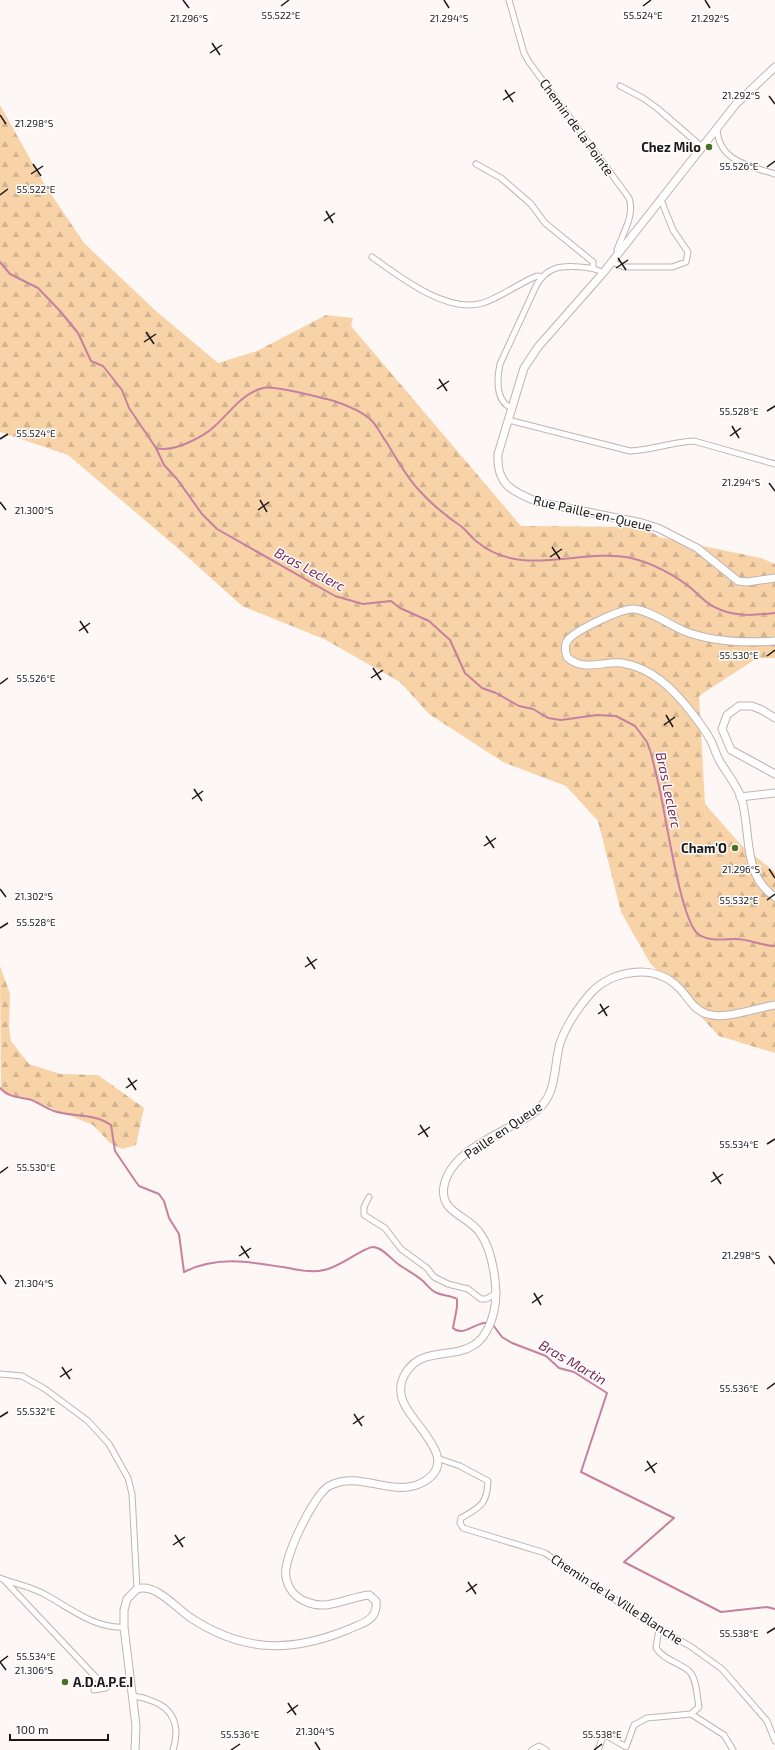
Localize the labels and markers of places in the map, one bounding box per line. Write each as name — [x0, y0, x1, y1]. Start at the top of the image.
place label: Chez Milo — [641, 139, 701, 155]
marker: Chez Milo — [704, 142, 714, 152]
place label: Cham'O — [681, 840, 727, 856]
marker: Cham'O — [730, 843, 740, 853]
place label: A.D.A.P.E.I — [73, 1674, 133, 1690]
marker: A.D.A.P.E.I — [60, 1677, 70, 1687]

